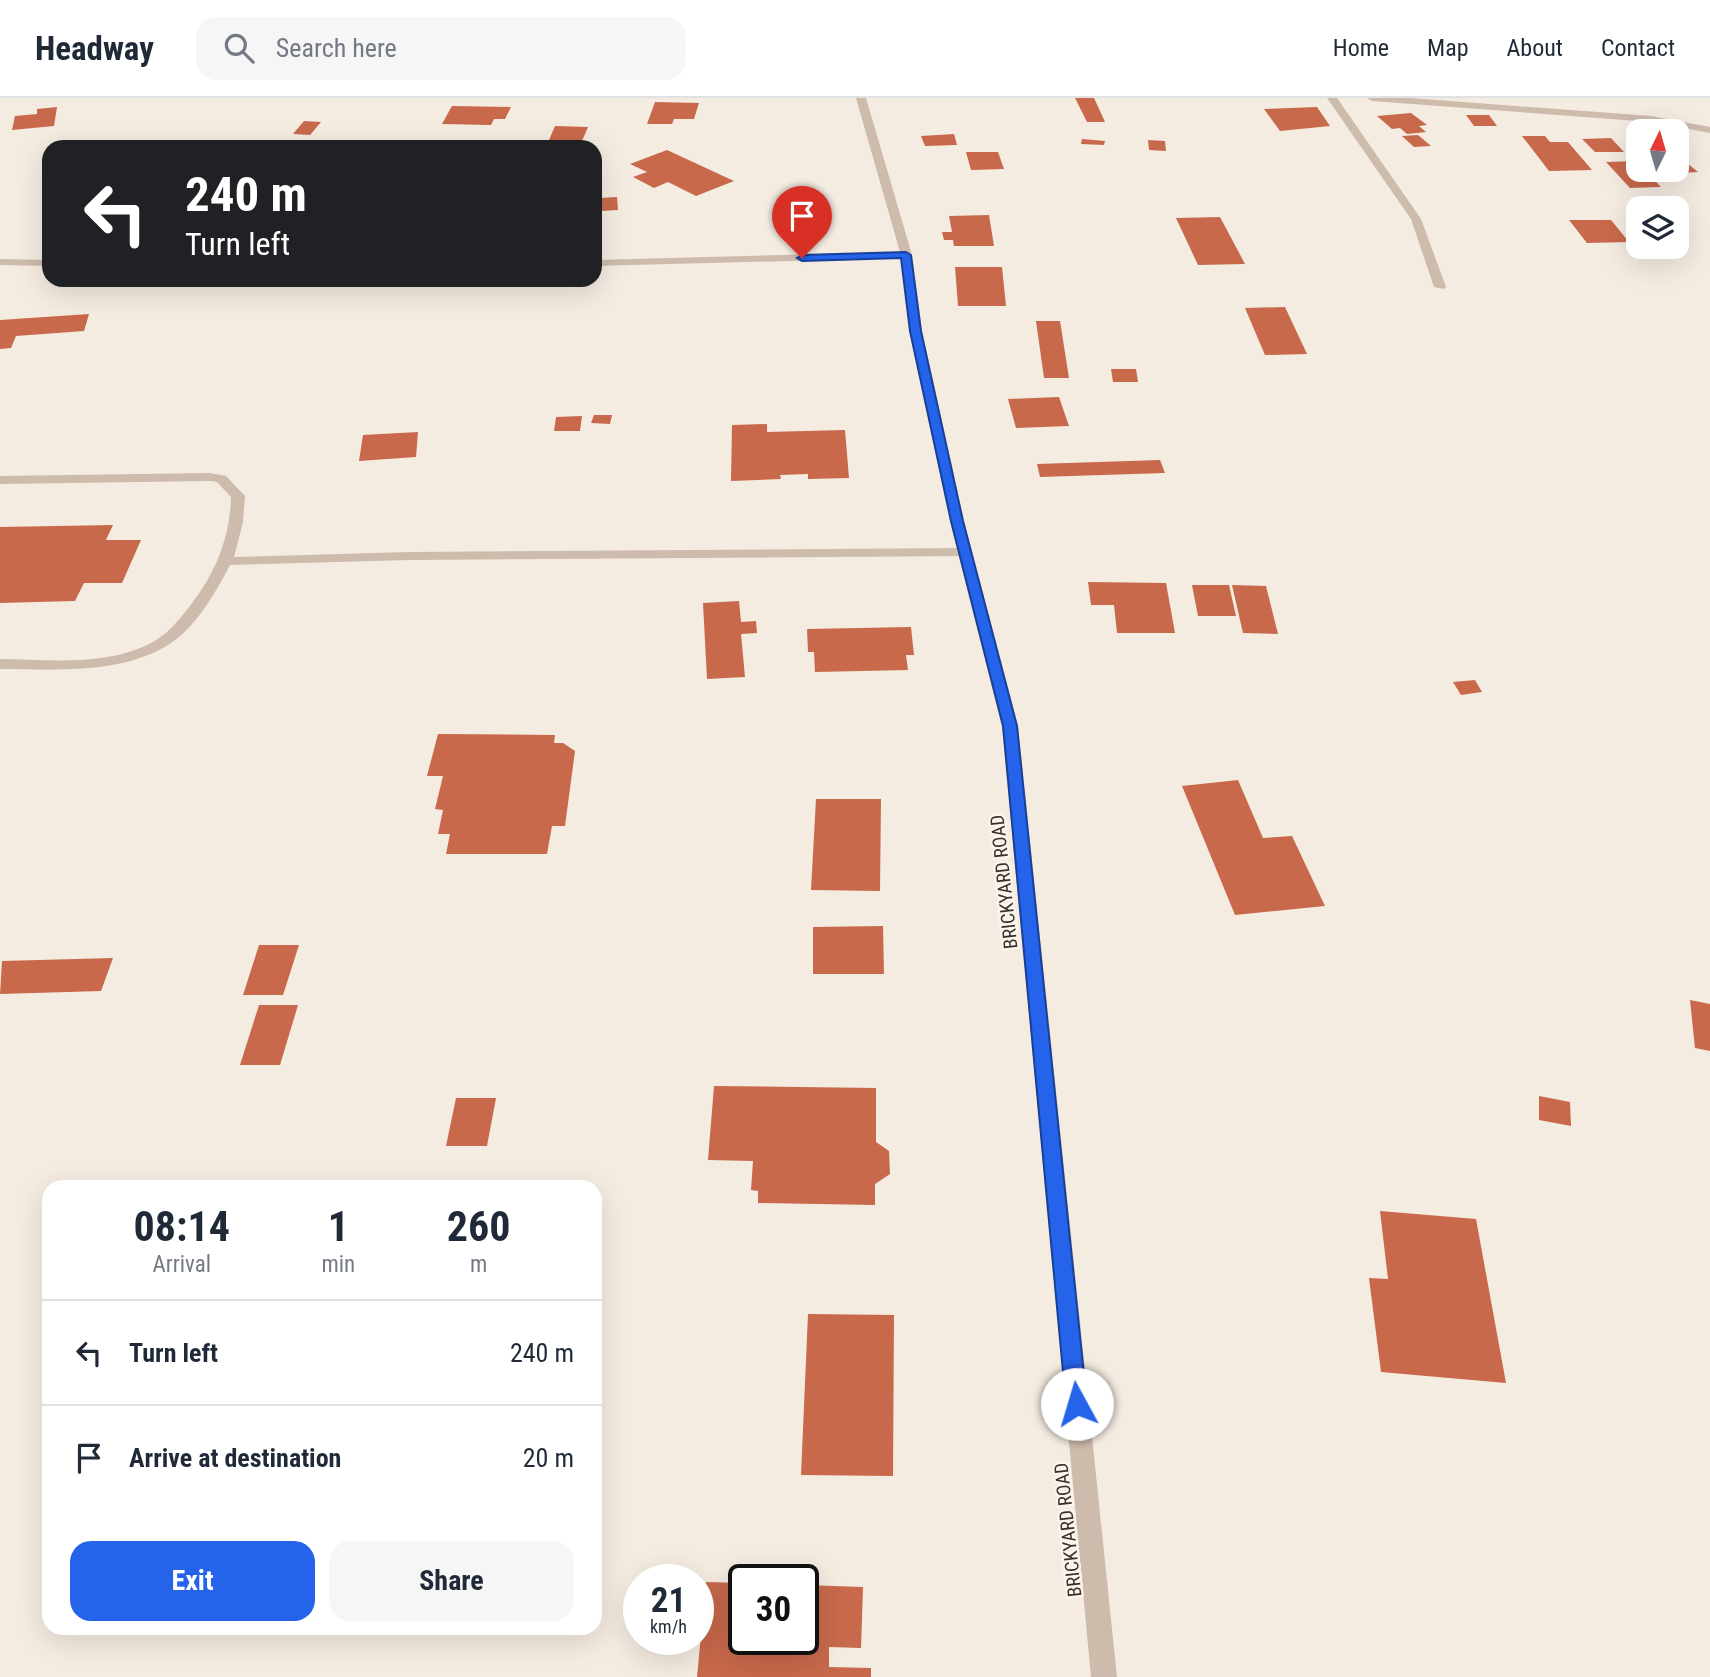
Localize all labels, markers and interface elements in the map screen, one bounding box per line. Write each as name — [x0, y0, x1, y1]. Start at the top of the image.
search box — [196, 17, 686, 80]
text: Headway — [35, 29, 154, 68]
icon: search — [220, 29, 258, 67]
text: Search here — [276, 33, 397, 63]
text: Home — [1333, 34, 1389, 62]
text: Map — [1427, 34, 1469, 62]
text: About — [1507, 34, 1563, 62]
text: Contact — [1601, 34, 1675, 62]
north arrow — [1626, 119, 1689, 182]
map controls — [1626, 119, 1689, 259]
text: 240 m — [185, 166, 307, 223]
icon: left — [70, 168, 161, 259]
pin — [772, 186, 832, 258]
button: layers — [1626, 196, 1689, 259]
icon: arrive — [783, 197, 821, 235]
text: Turn left — [185, 225, 290, 263]
street label: BRICKYARD ROAD — [986, 814, 1022, 950]
text: 08:14 — [134, 1202, 230, 1251]
text: 1 — [328, 1202, 349, 1251]
text: 260 — [447, 1202, 510, 1251]
text: Arrival — [152, 1251, 211, 1278]
text: min — [321, 1251, 355, 1278]
text: m — [470, 1251, 487, 1278]
icon: left — [70, 1334, 108, 1372]
text: Turn left — [129, 1338, 218, 1368]
text: 240 m — [510, 1338, 574, 1368]
position arrow — [1040, 1367, 1114, 1441]
icon: arrive — [70, 1439, 108, 1477]
text: Arrive at destination — [129, 1443, 341, 1473]
text: 20 m — [523, 1443, 574, 1473]
street label: BRICKYARD ROAD — [1050, 1462, 1086, 1598]
button: Exit — [70, 1541, 315, 1621]
button: Share — [329, 1541, 574, 1621]
speed limit sign: 30 — [728, 1564, 819, 1655]
text: 21 — [651, 1580, 686, 1621]
text: km/h — [650, 1616, 687, 1637]

